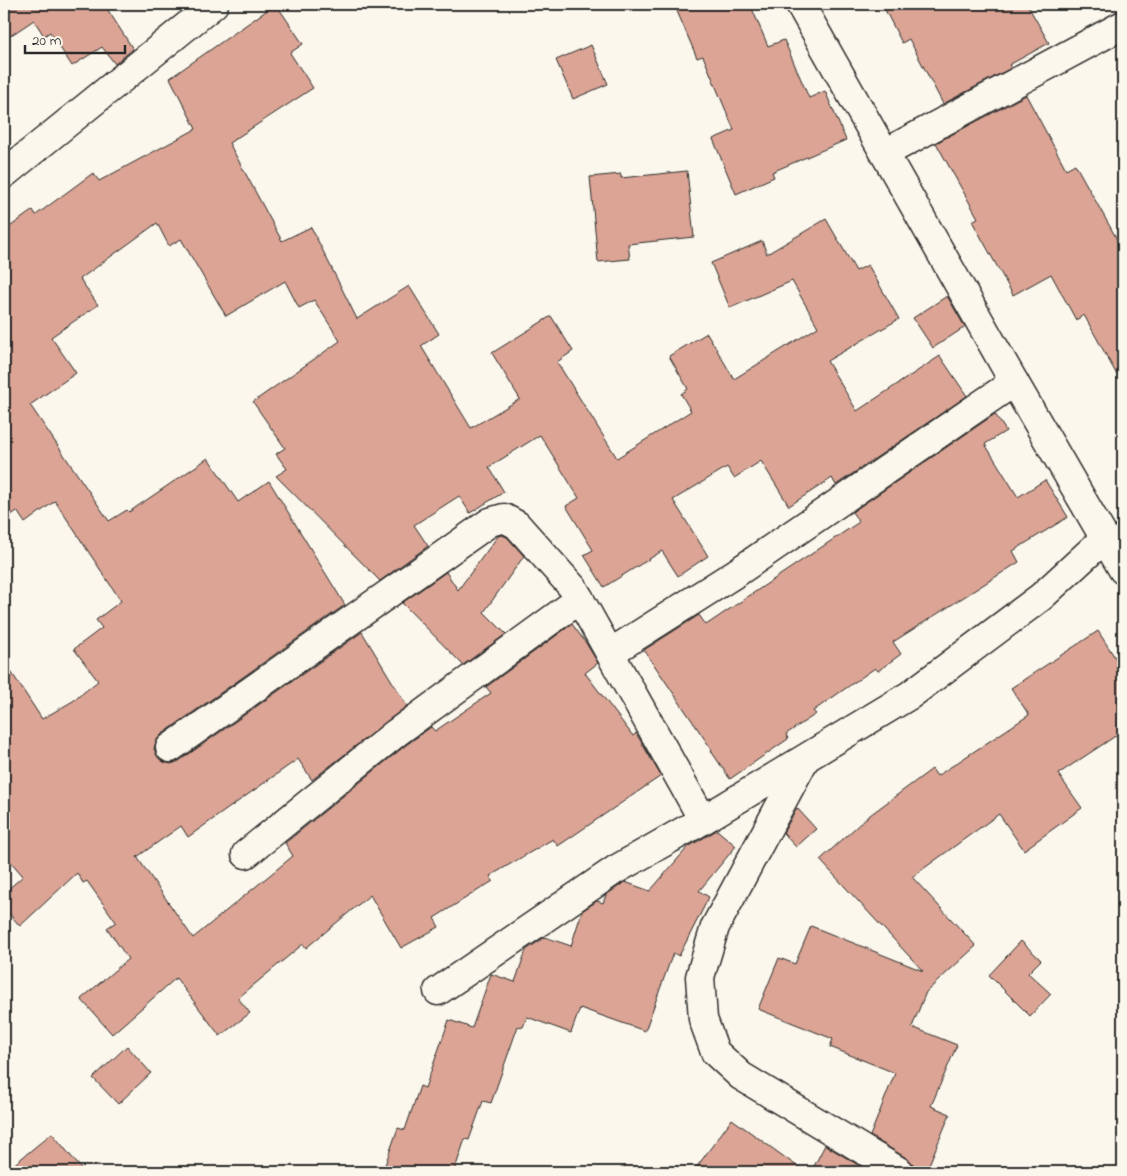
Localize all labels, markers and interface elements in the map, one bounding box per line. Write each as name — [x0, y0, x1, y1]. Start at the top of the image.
scale bar — [25, 22, 125, 54]
text: 20 m — [32, 30, 62, 52]

